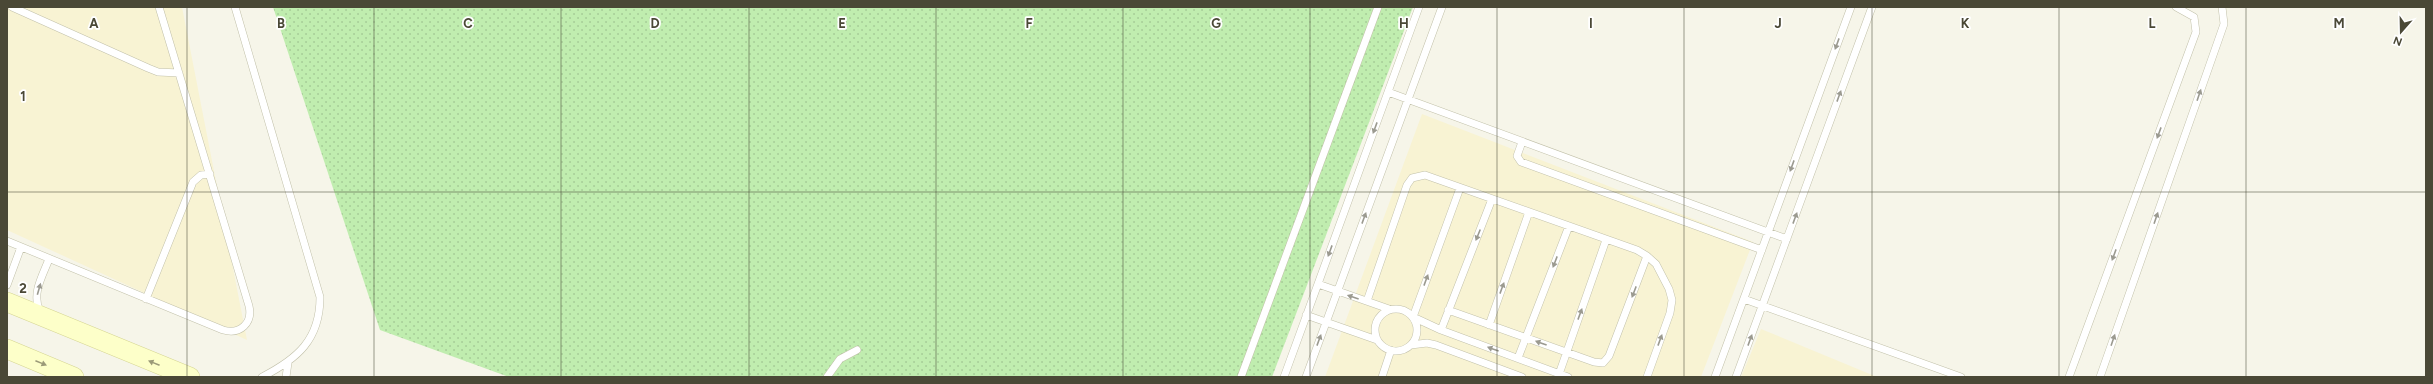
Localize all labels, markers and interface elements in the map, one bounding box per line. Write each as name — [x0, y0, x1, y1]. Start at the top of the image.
north arrow — [2381, 12, 2421, 52]
text: A — [89, 16, 99, 31]
text: B — [277, 16, 285, 31]
text: C — [463, 16, 473, 31]
text: D — [650, 16, 660, 31]
text: E — [838, 16, 846, 31]
text: F — [1025, 16, 1033, 31]
text: G — [1211, 16, 1221, 31]
text: H — [1399, 16, 1409, 31]
text: I — [1589, 16, 1593, 31]
text: J — [1774, 16, 1782, 31]
text: K — [1961, 16, 1970, 31]
text: L — [2149, 16, 2156, 31]
text: M — [2333, 16, 2345, 31]
text: N — [2392, 33, 2404, 48]
one-way arrow — [1834, 38, 1840, 50]
one-way arrow — [2196, 88, 2202, 100]
text: 1 — [20, 89, 26, 104]
one-way arrow — [1837, 90, 1843, 102]
one-way arrow — [1371, 123, 1377, 135]
one-way arrow — [2156, 127, 2162, 139]
one-way arrow — [1789, 160, 1795, 172]
one-way arrow — [2153, 211, 2159, 223]
one-way arrow — [1361, 212, 1367, 224]
one-way arrow — [1792, 212, 1798, 224]
one-way arrow — [1474, 230, 1480, 242]
one-way arrow — [1327, 245, 1333, 257]
one-way arrow — [2111, 249, 2117, 261]
one-way arrow — [1551, 257, 1557, 269]
one-way arrow — [1424, 274, 1430, 286]
text: 2 — [19, 281, 27, 296]
one-way arrow — [1499, 281, 1505, 293]
one-way arrow — [36, 282, 42, 294]
one-way arrow — [1630, 287, 1636, 299]
one-way arrow — [1347, 293, 1359, 299]
one-way arrow — [1577, 307, 1583, 319]
one-way arrow — [1317, 334, 1323, 346]
one-way arrow — [1658, 334, 1664, 346]
one-way arrow — [1747, 334, 1753, 346]
one-way arrow — [2110, 334, 2116, 346]
one-way arrow — [1534, 340, 1546, 346]
one-way arrow — [1486, 345, 1498, 351]
one-way arrow — [148, 359, 160, 365]
one-way arrow — [35, 360, 46, 366]

